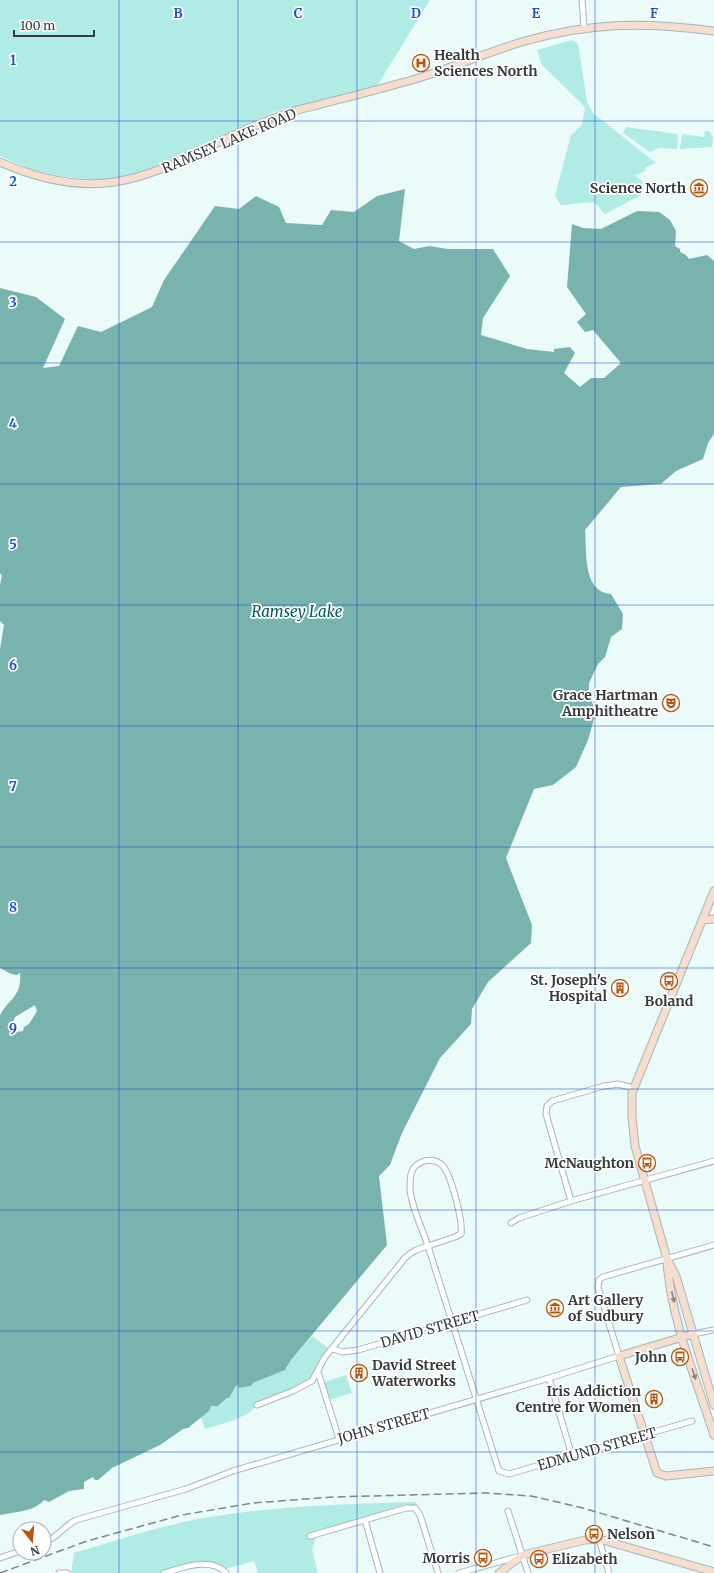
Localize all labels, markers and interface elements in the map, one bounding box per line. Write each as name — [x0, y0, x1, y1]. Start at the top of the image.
text: B — [173, 5, 183, 22]
text: C — [294, 5, 303, 22]
text: D — [411, 5, 421, 22]
text: E — [532, 5, 541, 22]
text: F — [650, 5, 658, 22]
scale bar — [14, 12, 94, 38]
text: 100 m — [20, 18, 55, 33]
place label: Health Sciences North — [434, 46, 538, 80]
text: 1 — [10, 52, 16, 69]
hospital icon: Health Sciences North — [411, 53, 431, 73]
street label: RAMSEY LAKE ROAD — [159, 104, 300, 178]
text: 2 — [9, 173, 17, 190]
museum icon: Science North — [689, 178, 709, 198]
place label: Science North — [590, 179, 687, 197]
text: 3 — [9, 294, 17, 311]
text: 4 — [9, 415, 18, 432]
text: 5 — [9, 536, 17, 553]
water label: Ramsey Lake — [252, 602, 343, 621]
text: 6 — [9, 657, 17, 674]
place label: Grace Hartman Amphitheatre — [553, 686, 658, 720]
theatre icon: Grace Hartman Amphitheatre — [661, 693, 681, 713]
text: 7 — [9, 778, 17, 795]
text: 8 — [9, 899, 17, 916]
place label: St. Joseph's Hospital — [530, 971, 607, 1005]
bus stop icon: Boland — [659, 971, 679, 991]
building icon: St. Joseph's Hospital — [610, 978, 630, 998]
place label: Boland — [645, 992, 694, 1010]
text: 9 — [9, 1020, 17, 1037]
bus stop icon: McNaughton — [637, 1153, 657, 1173]
place label: McNaughton — [545, 1154, 634, 1172]
place label: Art Gallery of Sudbury — [567, 1291, 644, 1325]
one-way arrow — [670, 1291, 676, 1303]
museum icon: Art Gallery of Sudbury — [545, 1298, 565, 1318]
street label: DAVID STREET — [378, 1306, 482, 1352]
bus stop icon: John — [670, 1347, 690, 1367]
place label: John — [634, 1348, 667, 1366]
place label: David Street Waterworks — [371, 1356, 457, 1390]
building icon: David Street Waterworks — [349, 1363, 369, 1383]
one-way arrow — [692, 1369, 698, 1381]
place label: Iris Addiction Centre for Women — [516, 1382, 641, 1416]
building icon: Iris Addiction Centre for Women — [644, 1389, 664, 1409]
street label: JOHN STREET — [335, 1404, 433, 1448]
street label: EDMUND STREET — [535, 1423, 659, 1475]
north arrow — [12, 1521, 52, 1561]
bus stop icon: Nelson — [584, 1524, 604, 1544]
place label: Nelson — [607, 1525, 656, 1543]
text: N — [28, 1543, 41, 1559]
bus stop icon: Morris — [473, 1548, 493, 1568]
place label: Morris — [422, 1549, 470, 1567]
bus stop icon: Elizabeth — [529, 1549, 549, 1569]
place label: Elizabeth — [552, 1550, 618, 1568]

